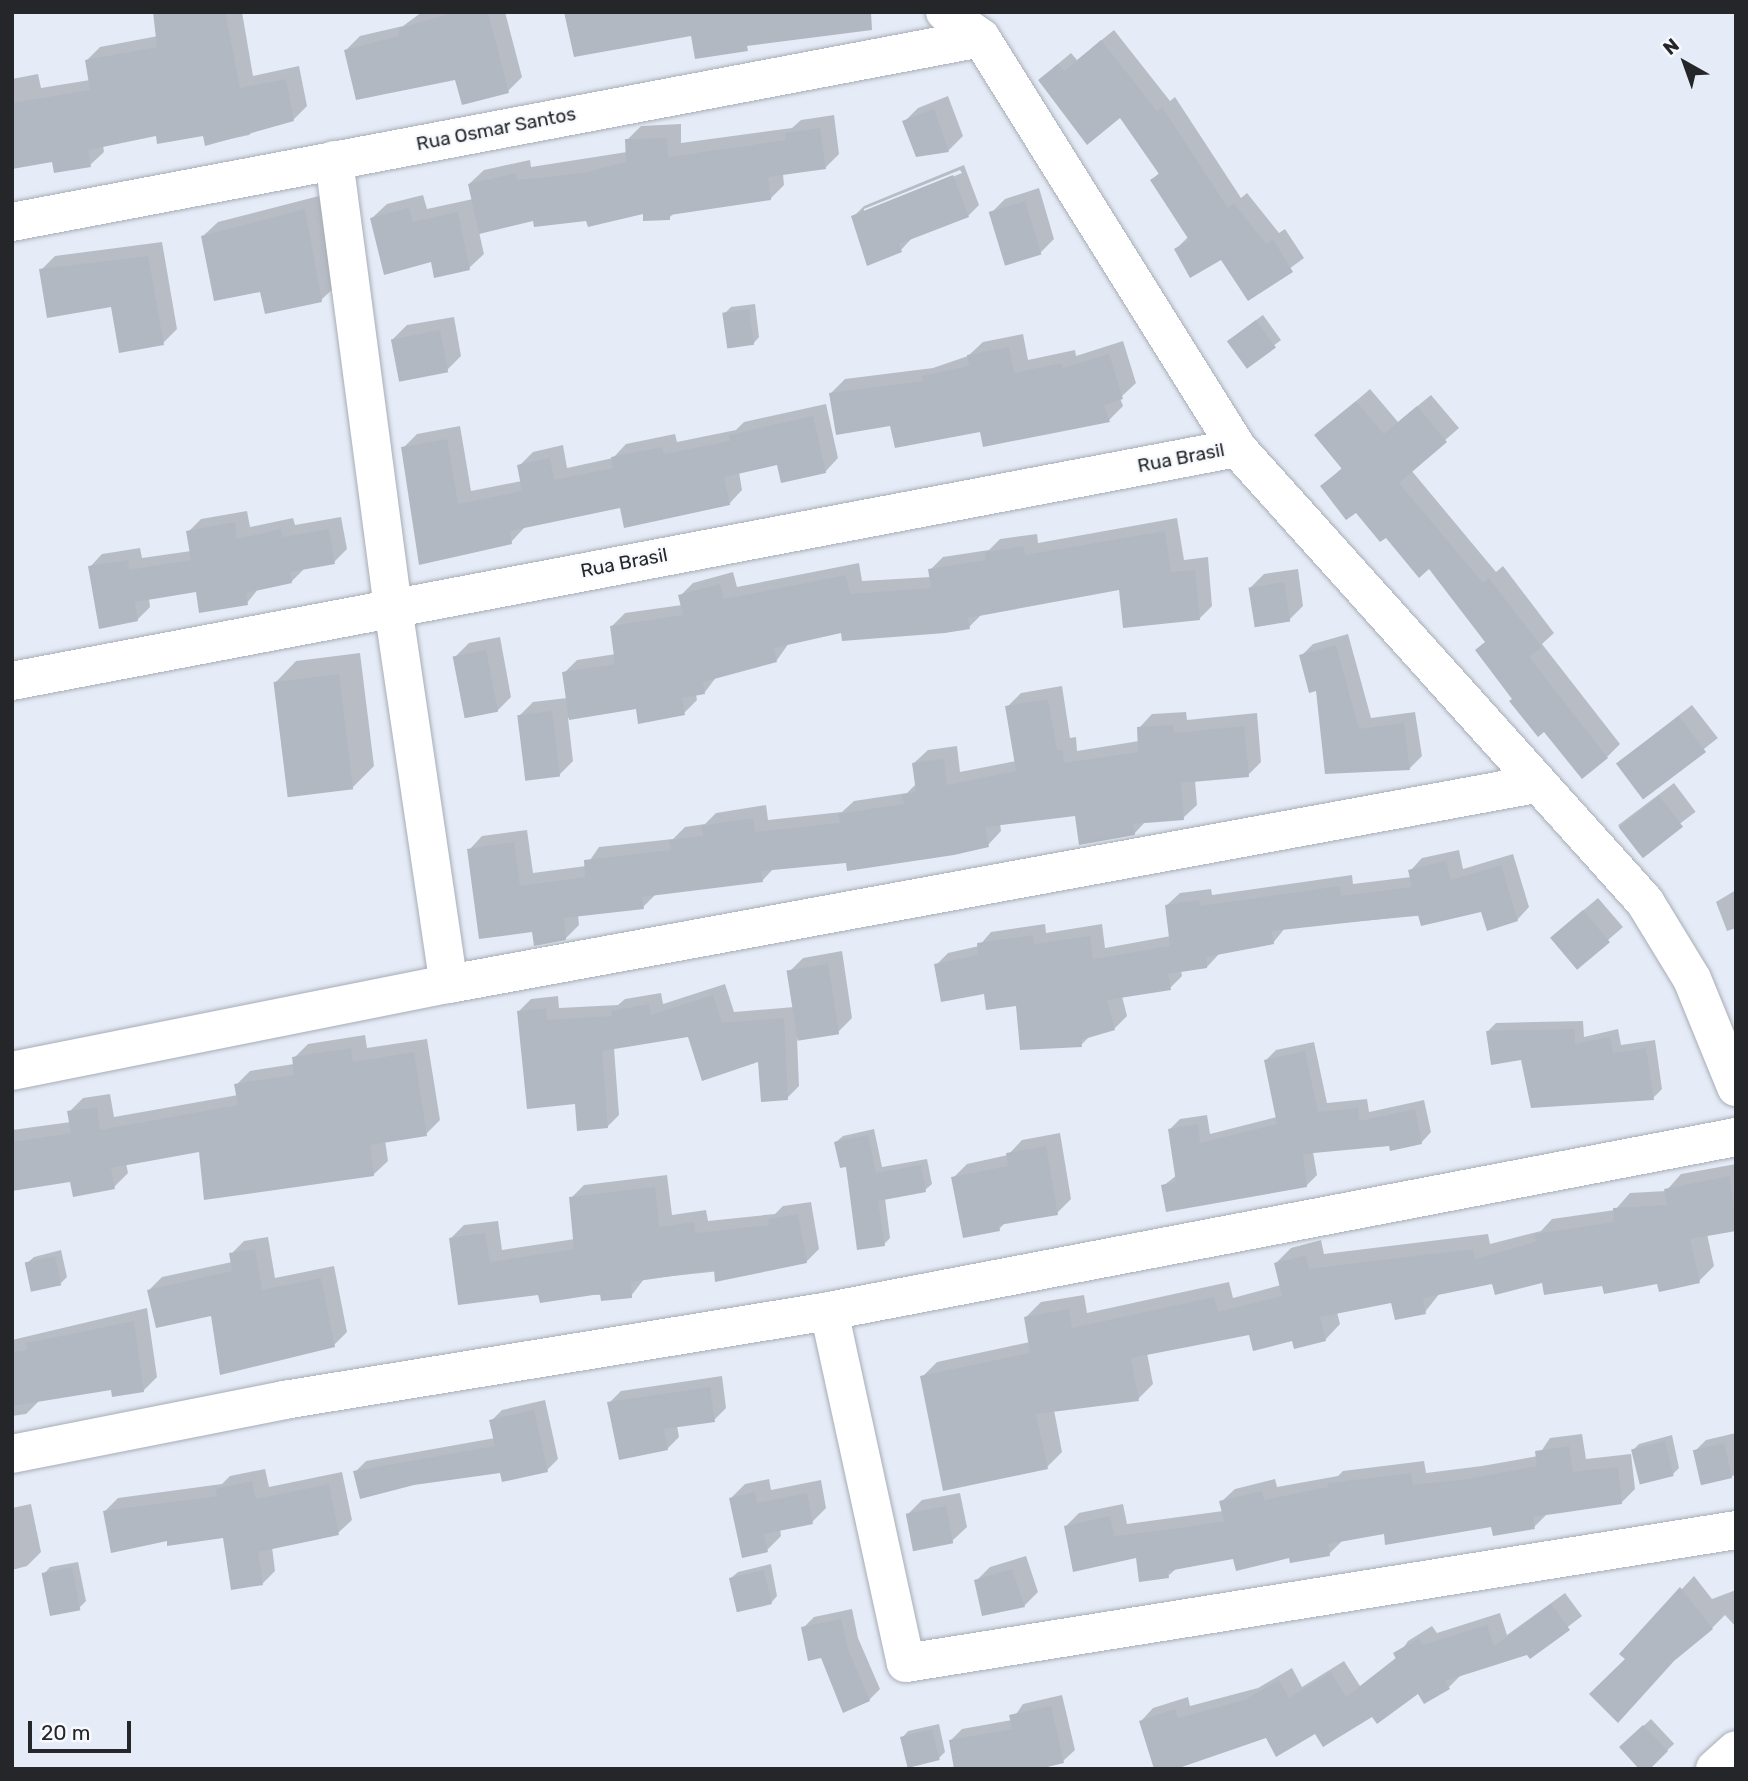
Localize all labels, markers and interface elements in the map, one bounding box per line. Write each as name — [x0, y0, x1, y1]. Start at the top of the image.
north arrow — [1650, 28, 1720, 98]
text: N — [1659, 33, 1684, 60]
street label: Rua Osmar Santos — [414, 102, 578, 156]
street label: Rua Brasil — [1136, 438, 1226, 478]
street label: Rua Brasil — [579, 543, 669, 583]
scale bar — [32, 1708, 135, 1752]
text: 20 m — [41, 1720, 90, 1745]

